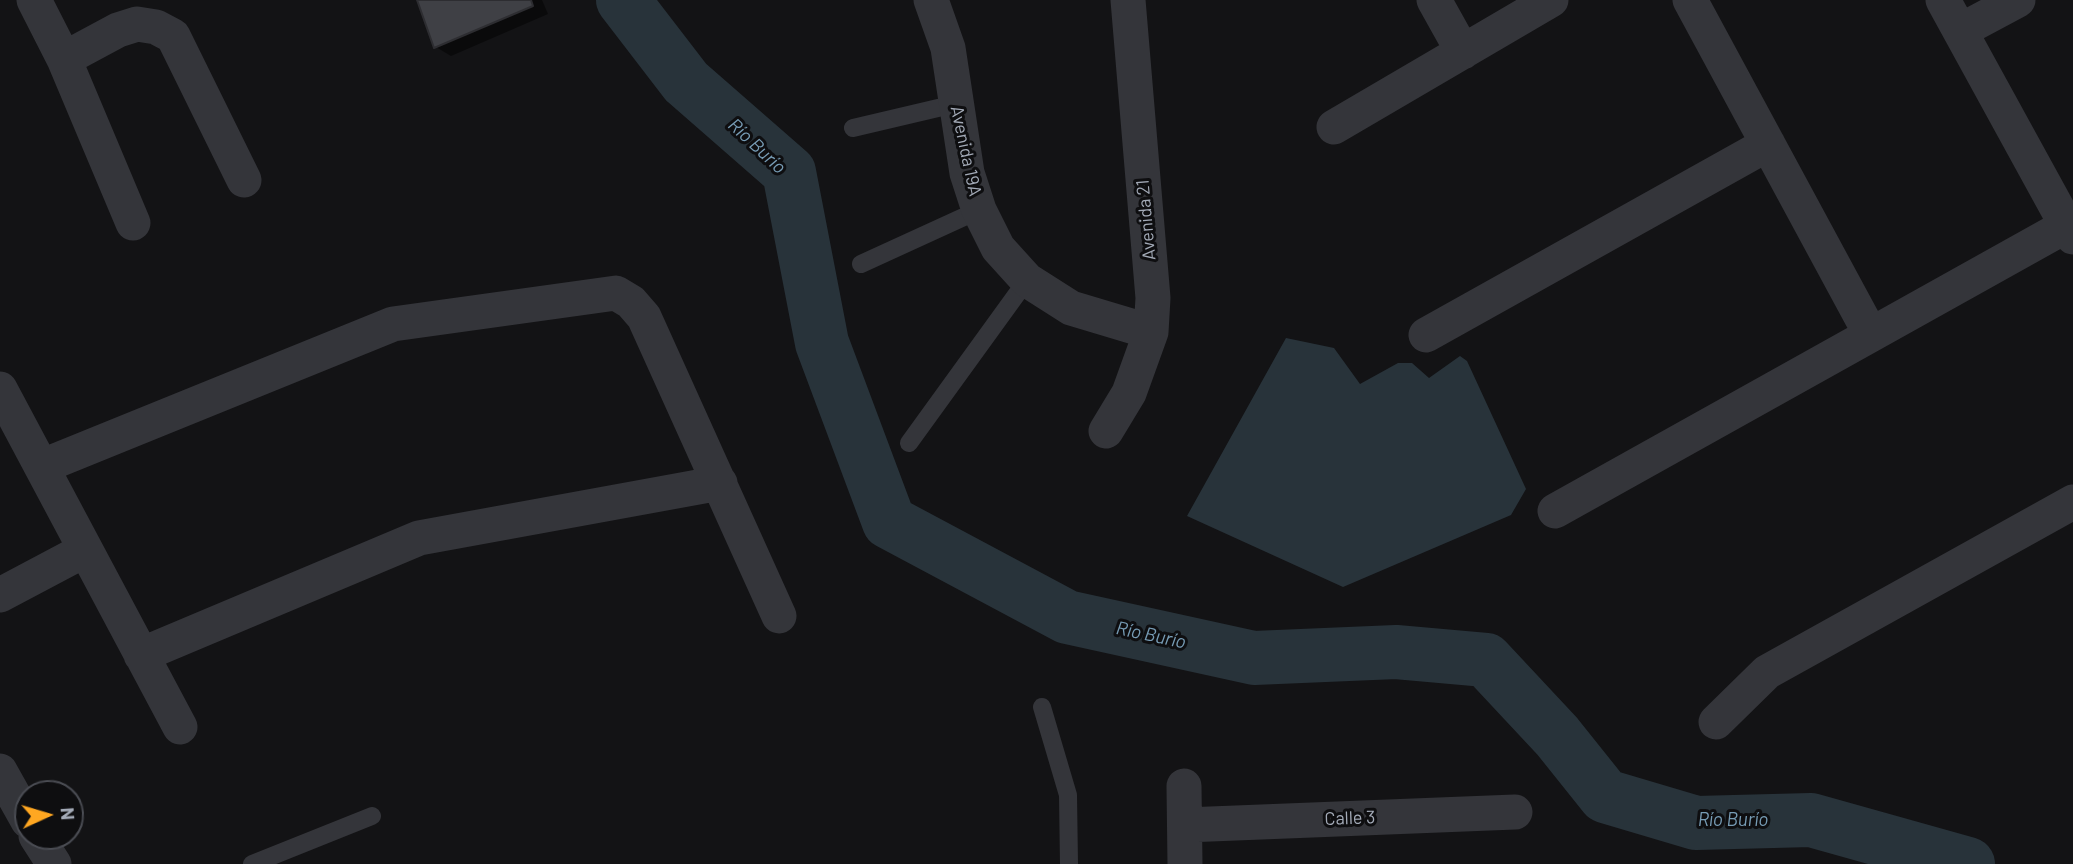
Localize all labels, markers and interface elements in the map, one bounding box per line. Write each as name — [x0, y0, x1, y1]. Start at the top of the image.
street label: Avenida 19A — [946, 104, 986, 198]
water label: Río Burío — [723, 114, 791, 178]
street label: Avenida 21 — [1132, 179, 1160, 261]
water label: Río Burío — [1114, 616, 1188, 654]
north arrow — [14, 780, 84, 850]
street label: Calle 3 — [1324, 806, 1376, 830]
text: N — [57, 807, 80, 821]
water label: Río Burío — [1698, 809, 1768, 831]

